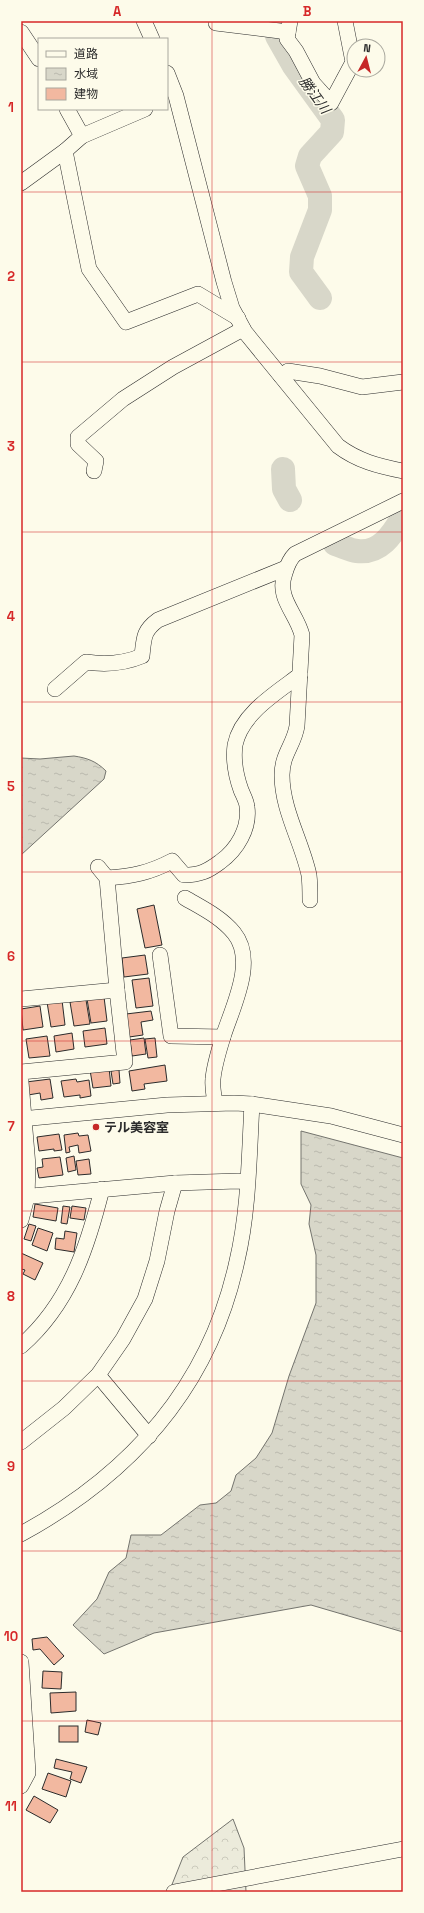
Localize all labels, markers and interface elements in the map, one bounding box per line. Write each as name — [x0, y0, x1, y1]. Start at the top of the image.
text: A — [113, 3, 122, 20]
text: B — [303, 3, 312, 20]
legend — [38, 38, 168, 110]
north arrow — [346, 38, 386, 78]
text: N — [363, 41, 372, 55]
text: 道路 — [74, 46, 98, 62]
text: 水域 — [74, 66, 98, 82]
water label: 勝江川 — [295, 73, 336, 119]
text: 建物 — [74, 86, 98, 102]
text: 1 — [8, 99, 14, 116]
text: 2 — [7, 268, 15, 285]
text: 3 — [7, 438, 15, 455]
text: 4 — [7, 608, 15, 625]
text: 5 — [7, 778, 15, 795]
text: 6 — [7, 948, 15, 965]
text: 7 — [7, 1118, 15, 1135]
place label: テル美容室 — [104, 1119, 169, 1136]
marker: テル美容室 — [91, 1122, 101, 1132]
text: 8 — [7, 1288, 15, 1305]
text: 9 — [7, 1458, 15, 1475]
text: 10 — [4, 1628, 18, 1645]
text: 11 — [5, 1798, 17, 1815]

